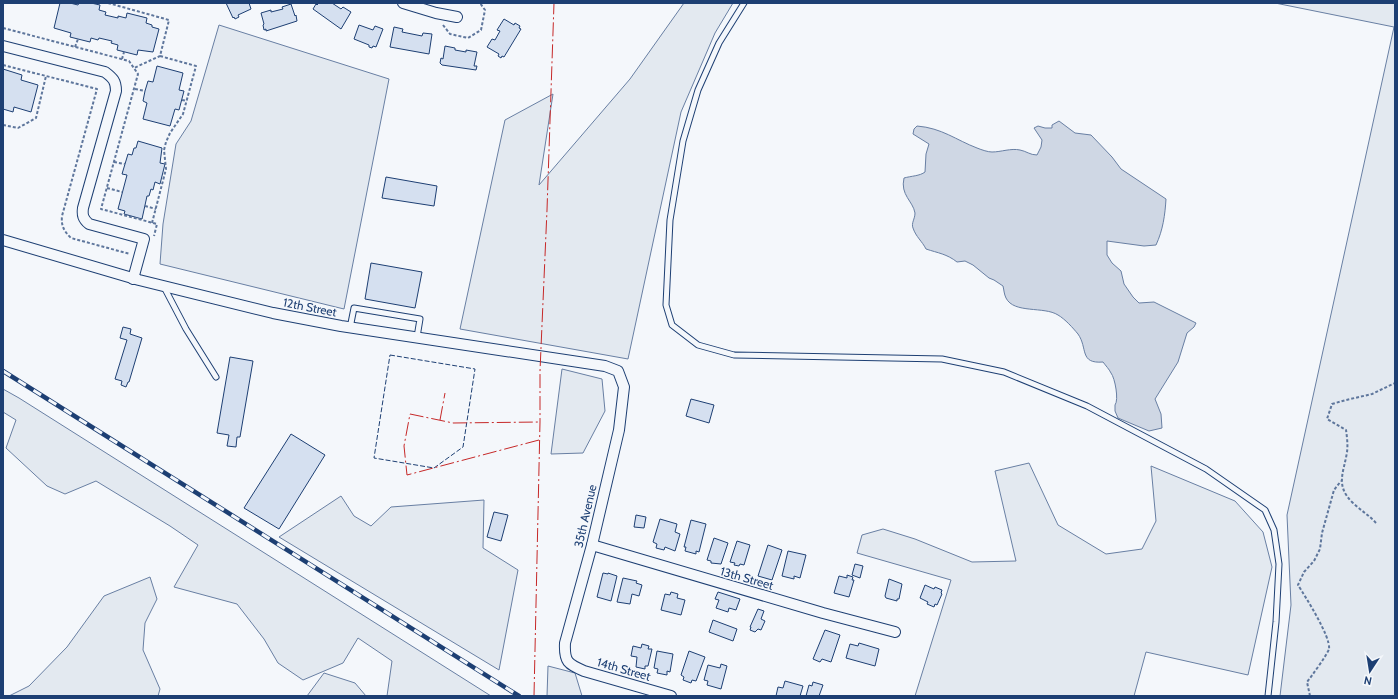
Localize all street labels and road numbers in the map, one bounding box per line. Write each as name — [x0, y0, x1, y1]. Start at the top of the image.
street label: 12th Street — [282, 294, 338, 320]
street label: 35th Avenue — [570, 483, 600, 549]
street label: 13th Street — [719, 563, 775, 593]
street label: 14th Street — [596, 654, 652, 684]

